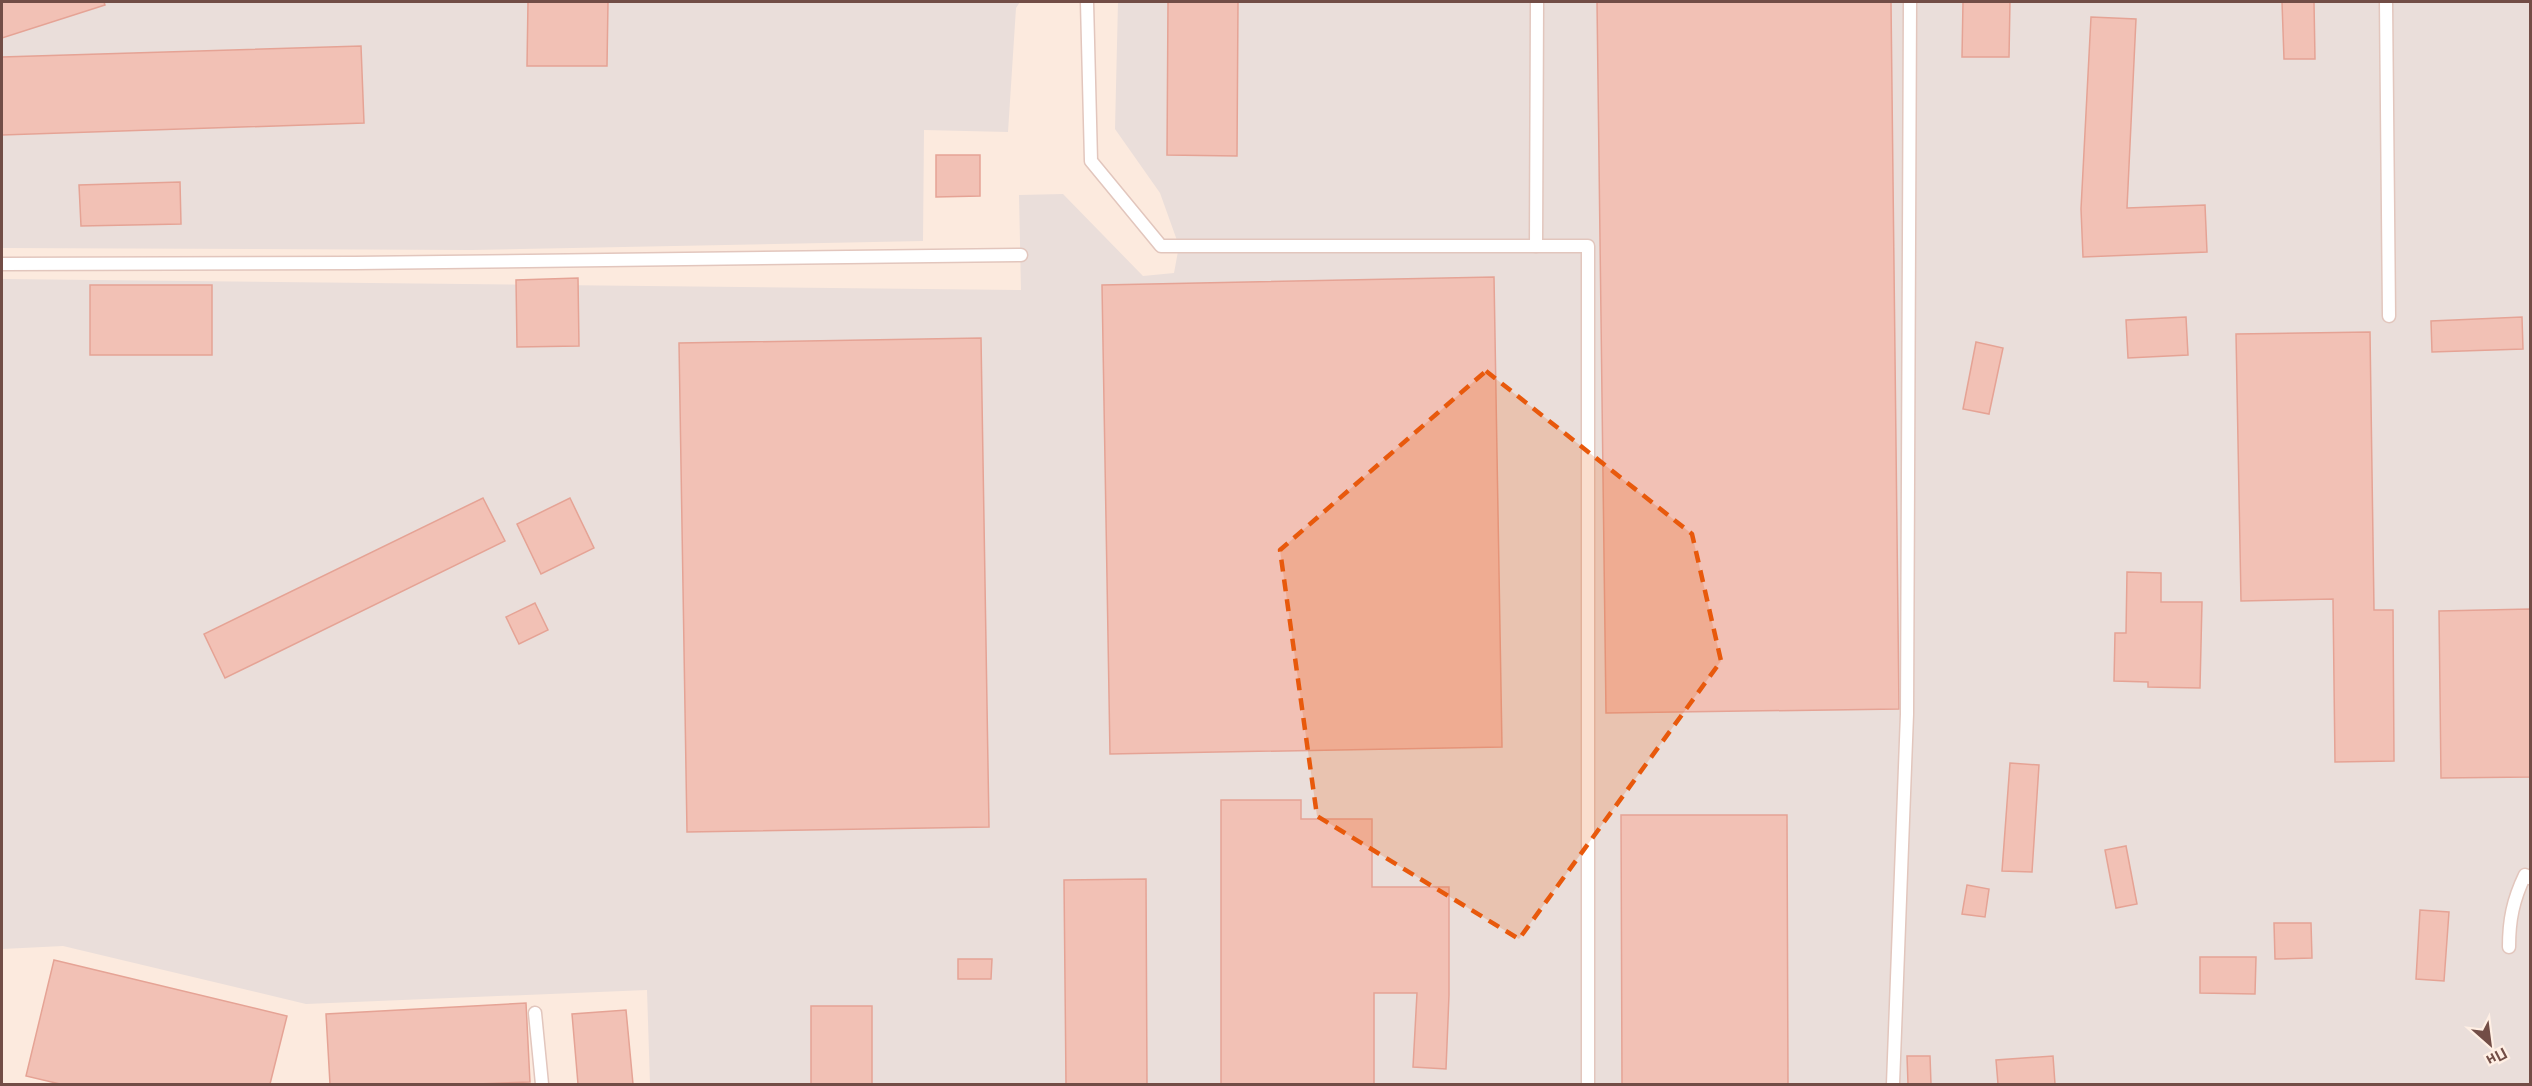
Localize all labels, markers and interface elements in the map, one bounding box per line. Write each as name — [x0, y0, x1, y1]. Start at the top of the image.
north arrow — [2460, 1014, 2520, 1074]
text: Пн — [2484, 1044, 2511, 1070]

